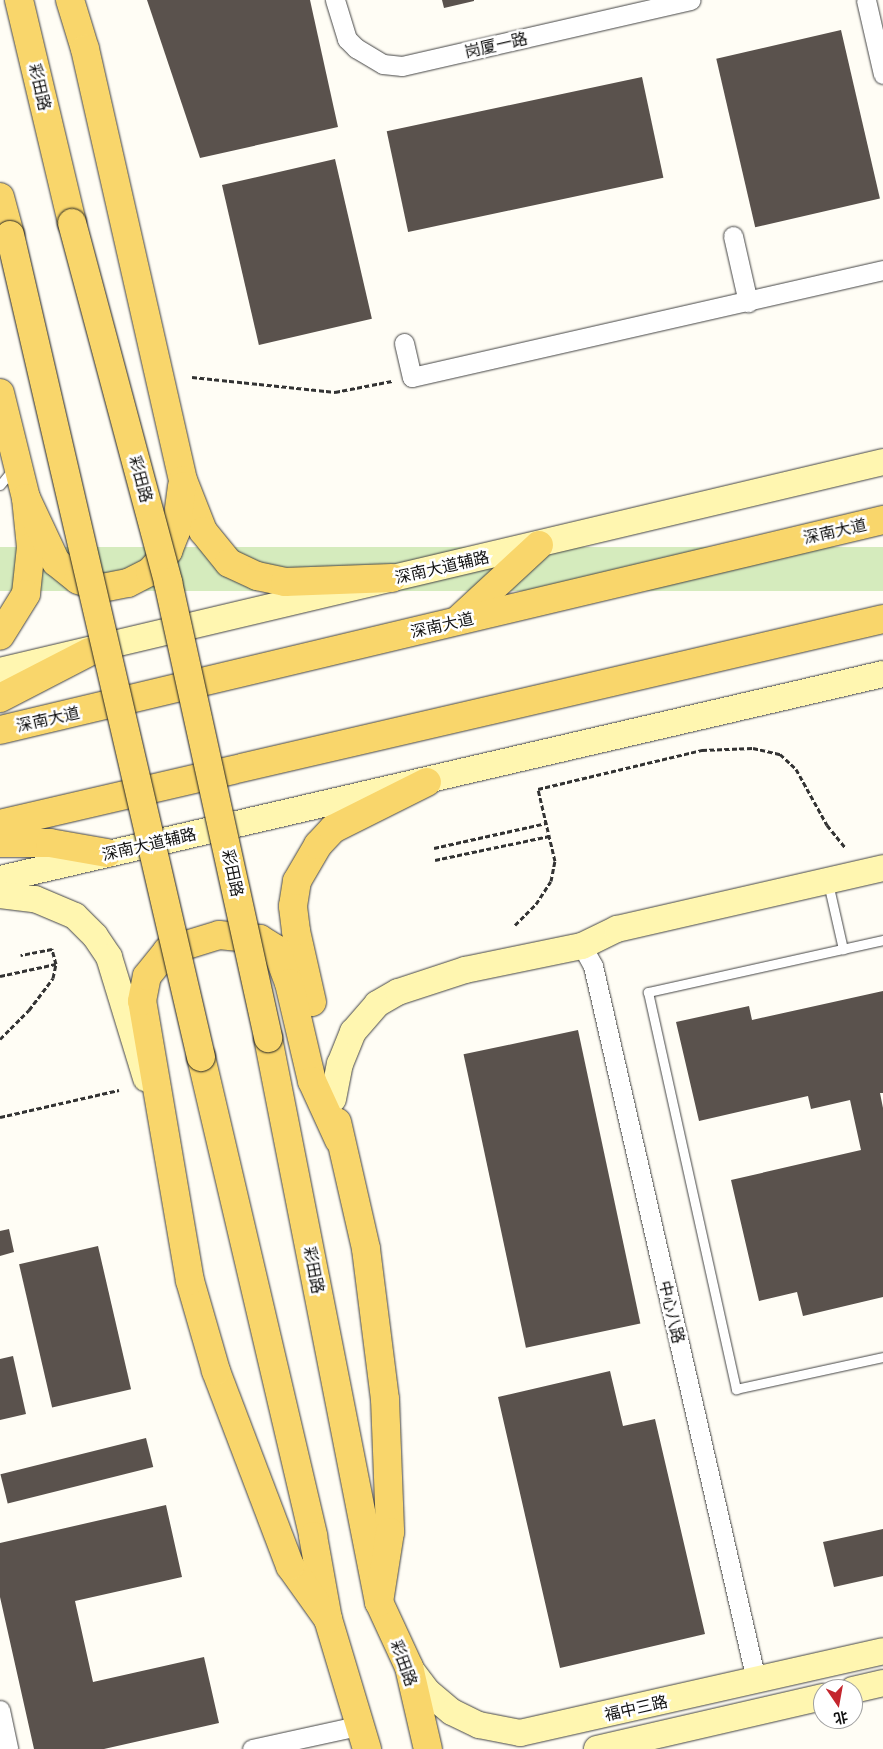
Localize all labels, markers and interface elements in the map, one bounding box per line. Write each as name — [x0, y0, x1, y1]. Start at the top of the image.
street label: 岗厦一路 — [463, 28, 529, 62]
street label: 彩田路 — [25, 61, 55, 113]
street label: 彩田路 — [126, 453, 156, 505]
street label: 深南大道 — [802, 514, 868, 548]
street label: 深南大道辅路 — [393, 547, 491, 587]
street label: 深南大道 — [409, 608, 475, 642]
street label: 深南大道 — [15, 702, 81, 736]
street label: 深南大道辅路 — [100, 824, 198, 864]
street label: 彩田路 — [219, 848, 247, 898]
street label: 彩田路 — [300, 1245, 328, 1295]
street label: 中心八路 — [655, 1279, 689, 1345]
street label: 彩田路 — [387, 1637, 421, 1689]
north arrow — [813, 1679, 863, 1729]
street label: 福中三路 — [603, 1691, 669, 1725]
text: 北 — [832, 1707, 850, 1729]

